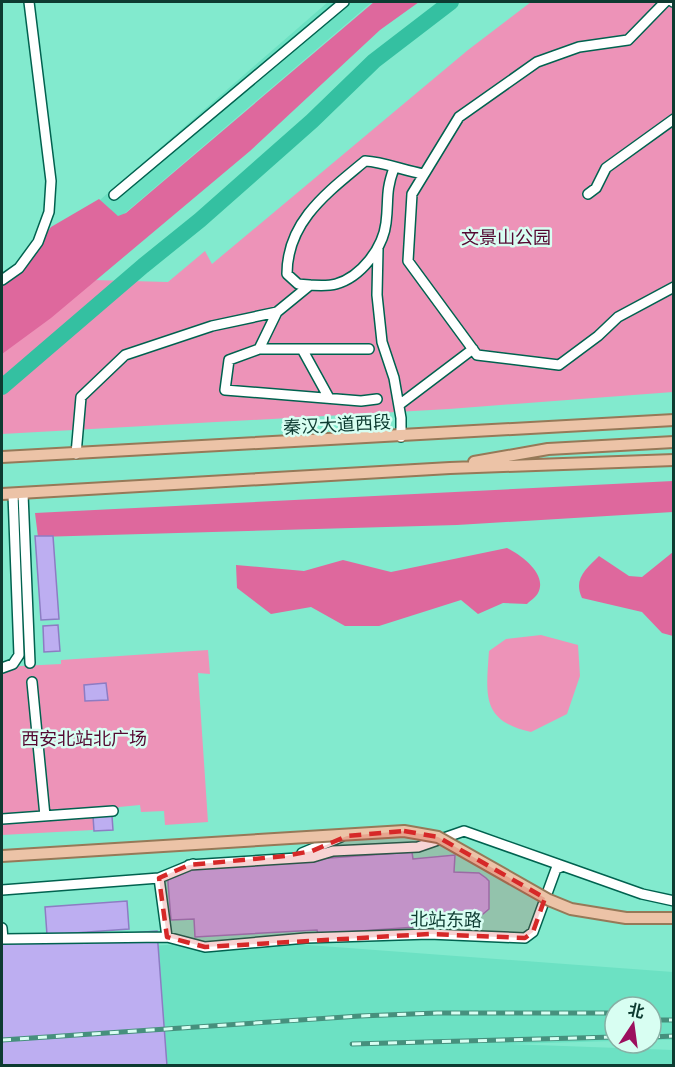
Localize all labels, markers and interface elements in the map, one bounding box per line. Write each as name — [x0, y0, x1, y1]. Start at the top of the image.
park label: 文景山公园 — [461, 225, 551, 249]
street label: 秦汉大道西段 — [282, 409, 392, 439]
park label: 西安北站北广场 — [21, 726, 147, 750]
street label: 北站东路 — [410, 906, 482, 932]
north arrow — [603, 995, 663, 1055]
text: 北 — [626, 998, 647, 1023]

